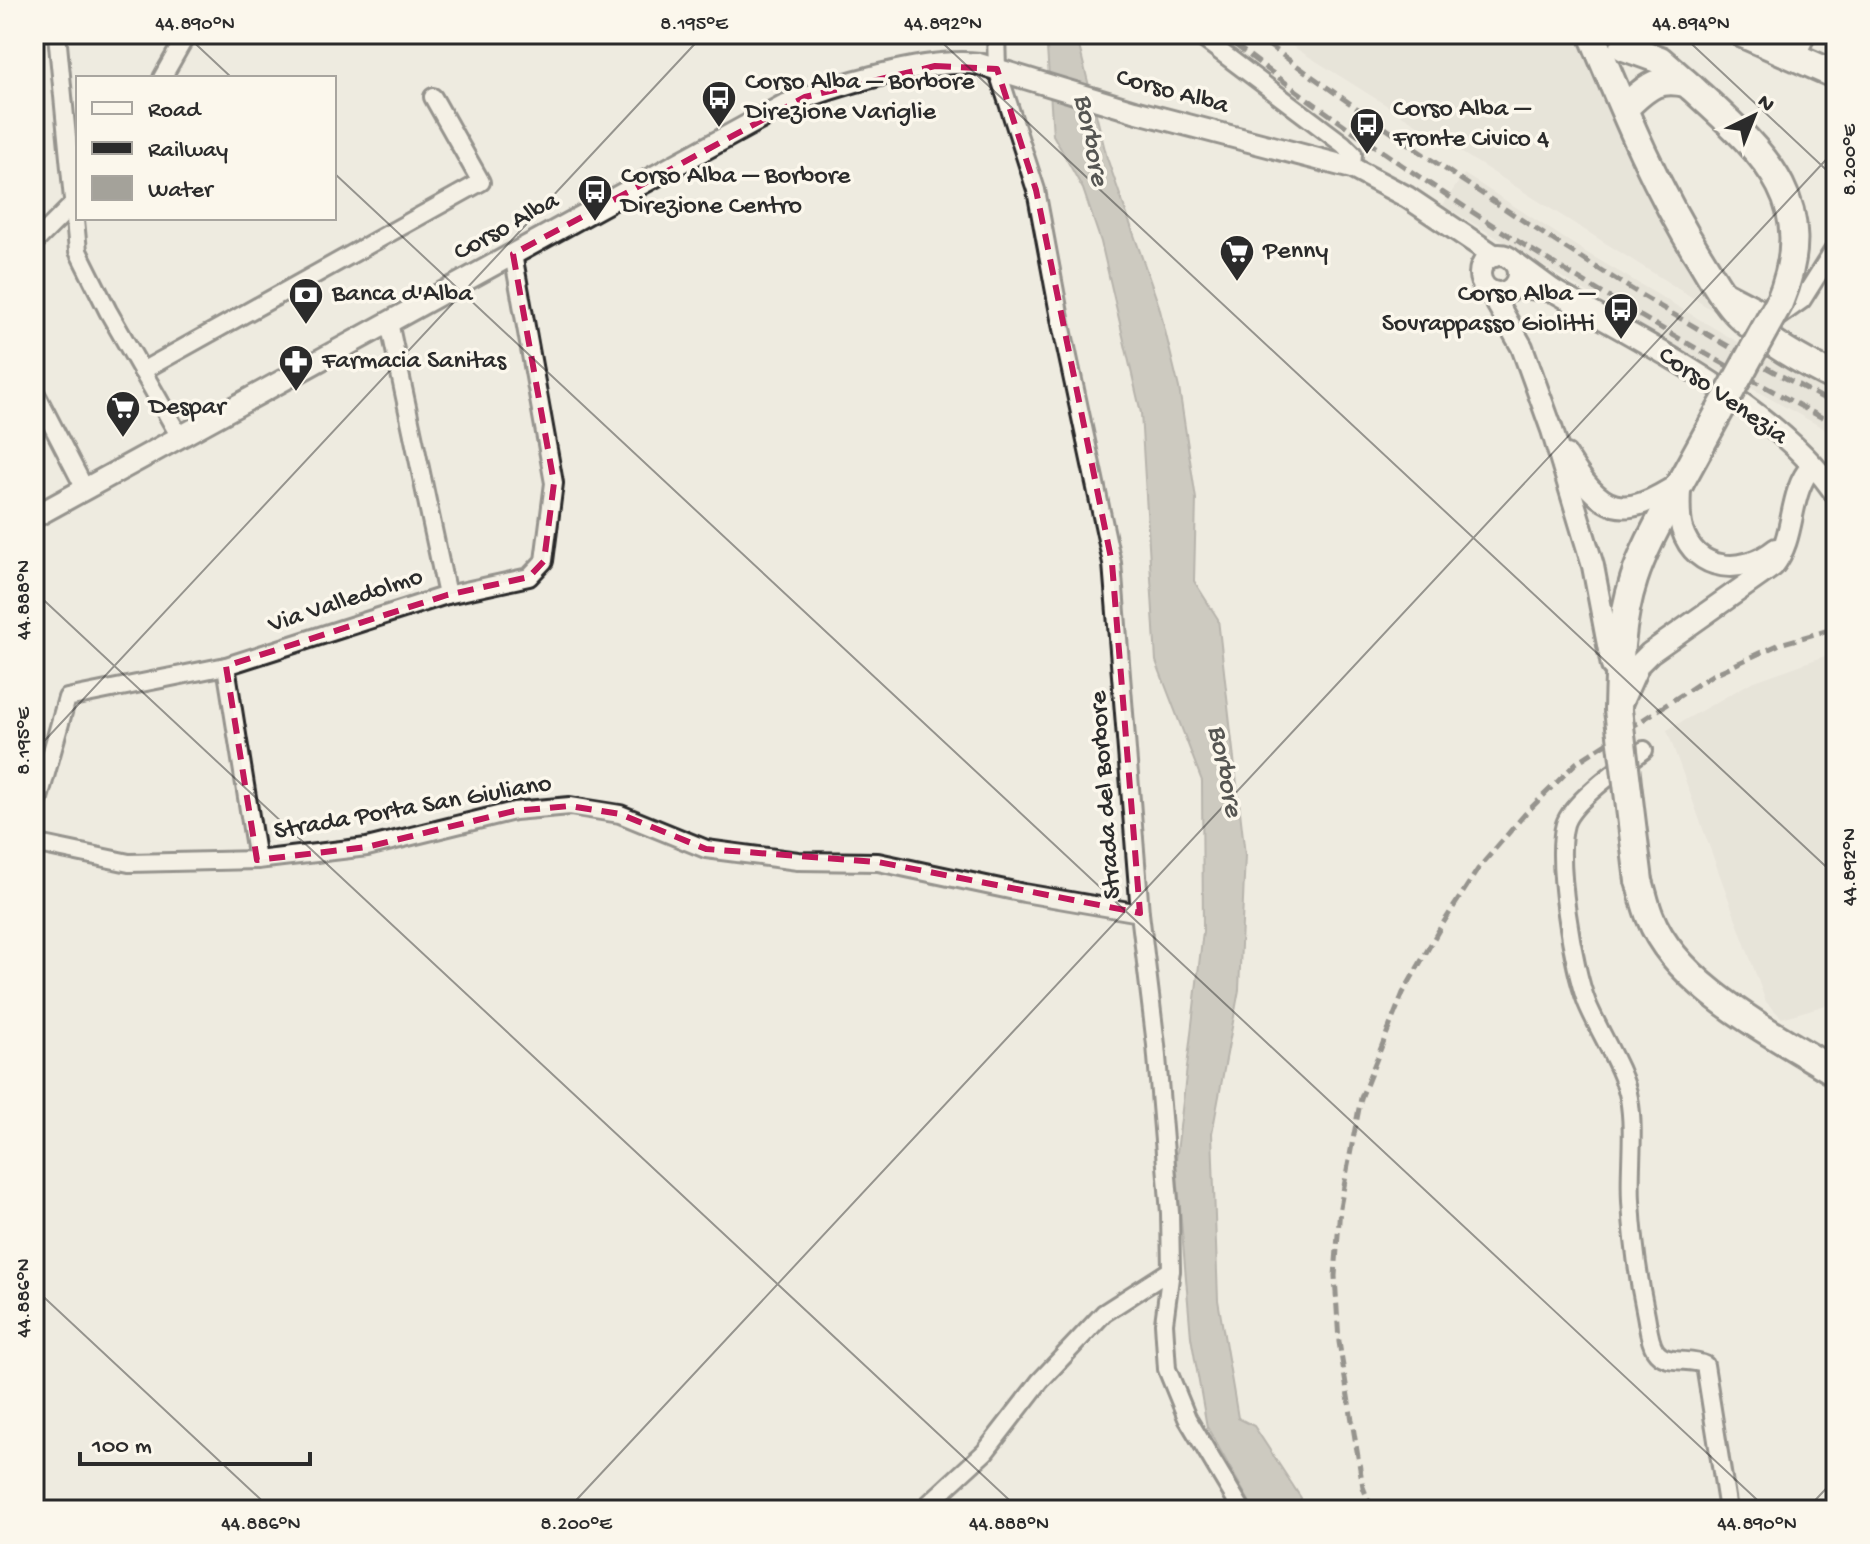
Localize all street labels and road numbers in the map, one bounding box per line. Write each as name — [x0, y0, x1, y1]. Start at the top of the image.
street label: Corso Alba — [1112, 63, 1233, 123]
street label: Corso Alba — [449, 186, 566, 269]
street label: Corso Venezia — [1651, 341, 1794, 454]
street label: Via Valledolmo — [264, 562, 427, 642]
street label: Strada del Borbore — [1084, 689, 1130, 900]
street label: Strada Porta San Giuliano — [272, 769, 554, 849]

